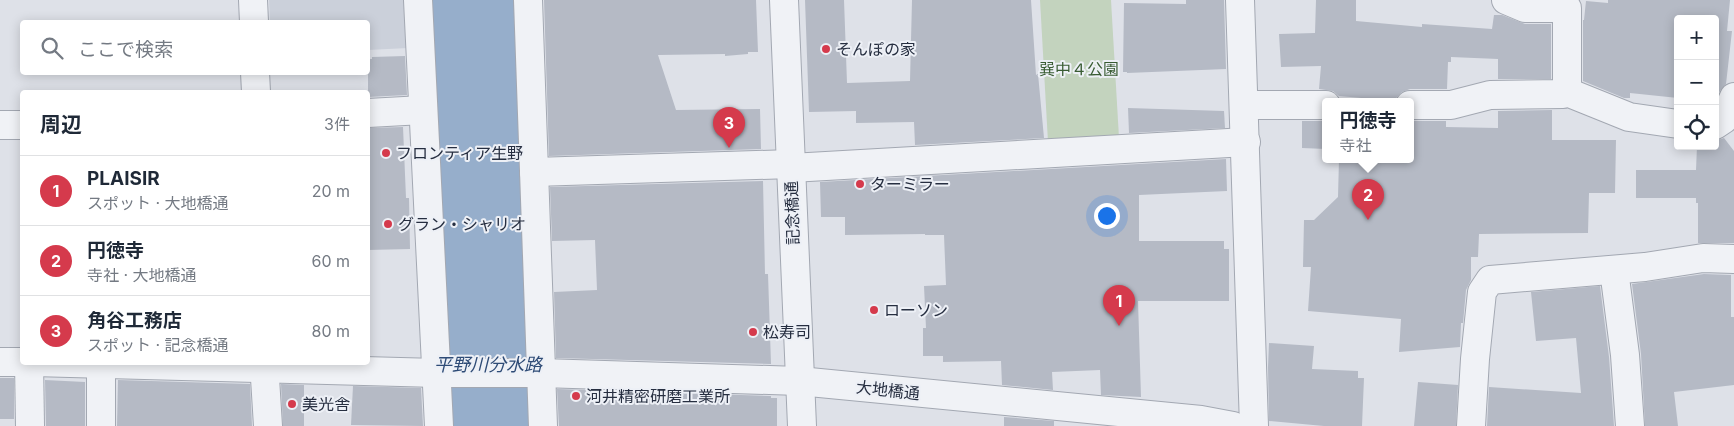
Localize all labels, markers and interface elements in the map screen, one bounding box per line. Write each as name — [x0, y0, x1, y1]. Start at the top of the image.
map controls — [1674, 15, 1719, 150]
button: + — [1674, 15, 1719, 60]
search box — [20, 20, 370, 75]
icon: search — [38, 34, 66, 62]
text: ここで検索 — [78, 38, 173, 61]
place label: そんぽの家 — [836, 39, 916, 59]
marker: そんぽの家 — [820, 43, 832, 55]
park label: 巽中４公園 — [1039, 59, 1119, 79]
button: − — [1674, 60, 1719, 105]
popup — [1322, 98, 1414, 163]
button: locate — [1674, 105, 1719, 150]
pin: 3 — [713, 107, 745, 148]
text: 円徳寺 — [1339, 109, 1397, 132]
text: 周辺 — [40, 112, 82, 137]
text: 3件 — [324, 114, 350, 134]
text: 寺社 — [1339, 135, 1372, 155]
place label: フロンティア生野 — [396, 143, 523, 163]
marker: フロンティア生野 — [380, 147, 392, 159]
text: PLAISIR — [87, 167, 160, 190]
place label: ターミラー — [870, 174, 950, 194]
marker: ターミラー — [854, 178, 866, 190]
pin: 2 — [1352, 179, 1384, 220]
text: 1 — [53, 181, 59, 201]
text: 20 m — [312, 181, 350, 201]
street label: 記念橋通 — [781, 181, 803, 245]
text: スポット · 大地橋通 — [87, 193, 229, 213]
your location — [1094, 203, 1120, 229]
place label: グラン・シャリオ — [398, 214, 526, 234]
marker: グラン・シャリオ — [382, 218, 394, 230]
text: 円徳寺 — [87, 239, 144, 262]
text: 2 — [51, 251, 61, 271]
text: 60 m — [311, 251, 350, 271]
text: 寺社 · 大地橋通 — [87, 265, 197, 285]
pin: 1 — [1103, 285, 1135, 326]
place label: ローソン — [884, 300, 948, 320]
marker: ローソン — [868, 304, 880, 316]
text: 角谷工務店 — [87, 309, 182, 332]
text: 3 — [51, 321, 61, 341]
text: 80 m — [311, 321, 350, 341]
place label: 松寿司 — [763, 322, 811, 342]
marker: 松寿司 — [747, 326, 759, 338]
text: スポット · 記念橋通 — [87, 335, 229, 355]
water label: 平野川分水路 — [434, 354, 544, 375]
street label: 大地橋通 — [855, 377, 921, 403]
place label: 河井精密研磨工業所 — [586, 386, 730, 406]
marker: 河井精密研磨工業所 — [570, 390, 582, 402]
place label: 美光舎 — [302, 394, 350, 414]
marker: 美光舎 — [286, 398, 298, 410]

